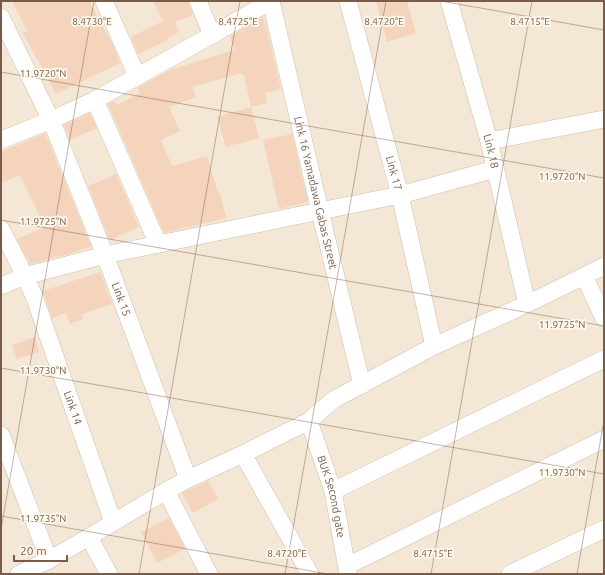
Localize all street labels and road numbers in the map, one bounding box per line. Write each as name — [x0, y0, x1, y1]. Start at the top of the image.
street label: Link 16 Yamadawa Gabas Street — [292, 115, 340, 271]
street label: Link 18 — [481, 132, 501, 170]
street label: Link 17 — [384, 154, 404, 191]
street label: Link 15 — [110, 281, 133, 318]
street label: Link 14 — [62, 389, 84, 426]
street label: BUK Second gate — [315, 454, 347, 539]

